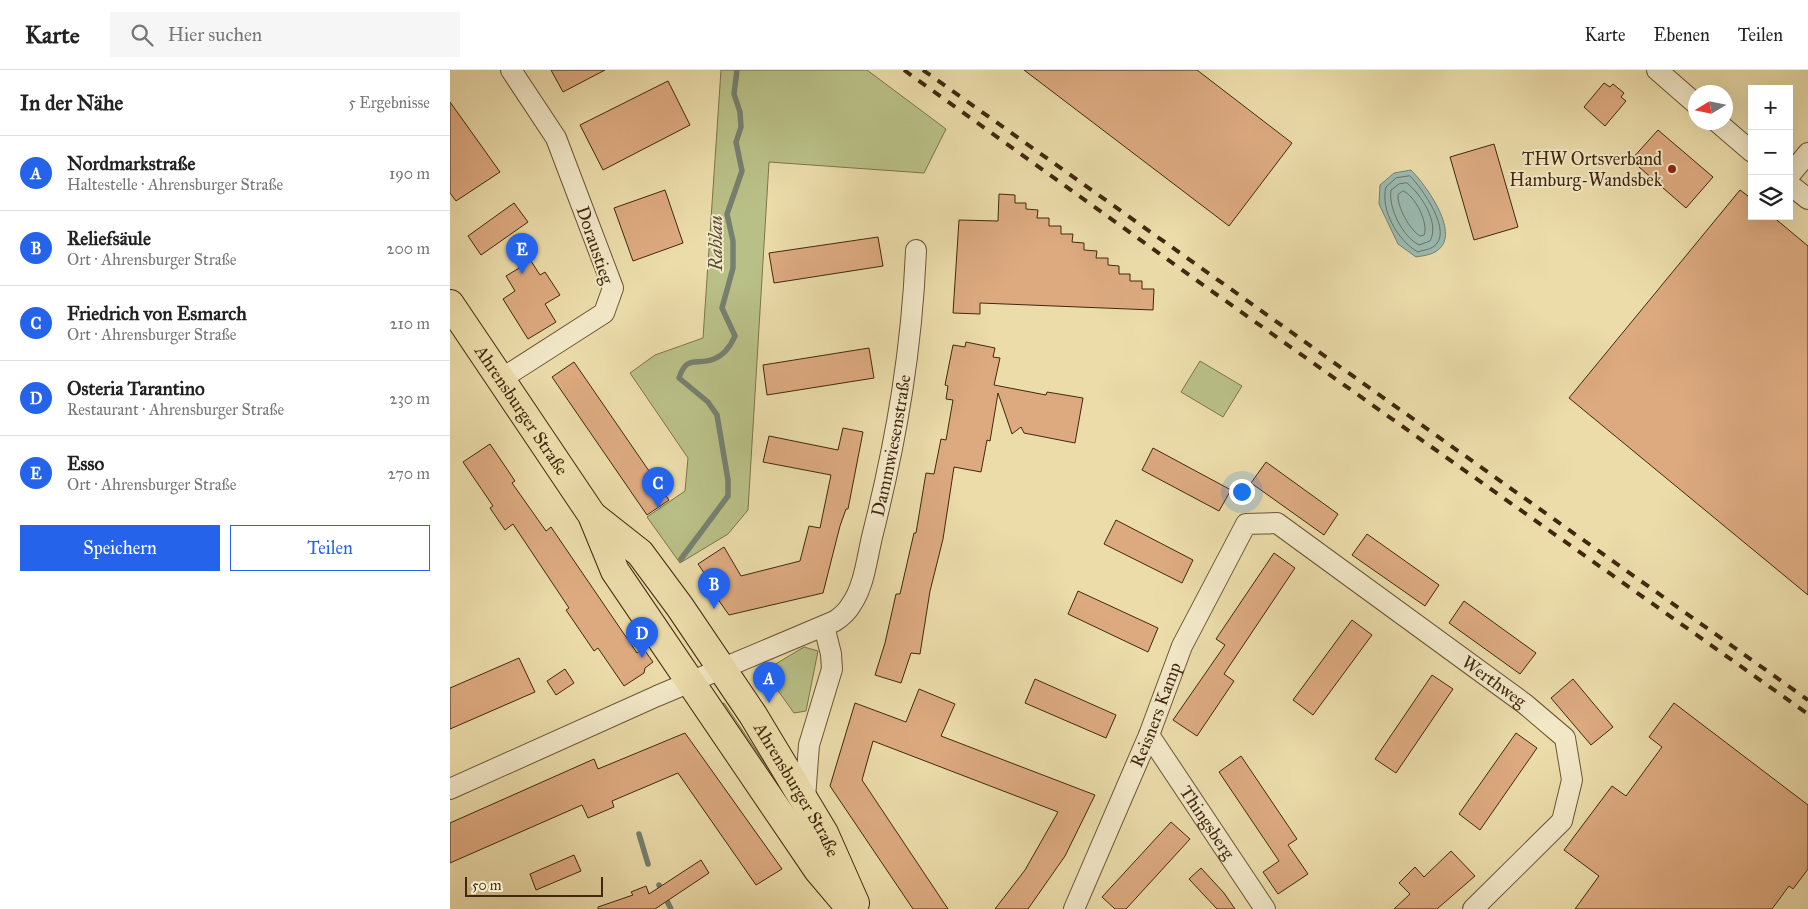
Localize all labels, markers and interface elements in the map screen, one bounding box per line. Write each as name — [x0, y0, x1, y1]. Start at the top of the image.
search box — [110, 12, 460, 57]
text: Karte — [25, 20, 80, 50]
icon: search — [128, 21, 156, 49]
text: Hier suchen — [168, 23, 262, 46]
text: Karte — [1585, 24, 1626, 46]
text: Ebenen — [1654, 24, 1710, 46]
text: Teilen — [1738, 24, 1783, 46]
north arrow — [1688, 85, 1733, 130]
map controls — [1748, 85, 1793, 220]
button: + — [1748, 85, 1793, 130]
text: In der Nähe — [20, 90, 123, 116]
text: 5 Ergebnisse — [348, 93, 430, 112]
button: − — [1748, 130, 1793, 175]
place label: THW Ortsverband Hamburg-Wandsbek — [1509, 148, 1663, 192]
text: Nordmarkstraße — [67, 152, 195, 175]
marker: THW Ortsverband Hamburg-Wandsbek — [1666, 163, 1678, 175]
text: A — [31, 164, 41, 183]
text: 190 m — [389, 164, 430, 183]
text: Haltestelle · Ahrensburger Straße — [67, 175, 283, 194]
button: layers — [1748, 175, 1793, 220]
street label: Doraustieg — [570, 203, 619, 288]
water label: Rahlau — [704, 215, 727, 272]
text: Reliefsäule — [67, 227, 151, 250]
pin: E — [506, 233, 538, 274]
text: B — [31, 239, 41, 258]
text: 200 m — [387, 239, 430, 258]
text: Ort · Ahrensburger Straße — [67, 250, 236, 269]
text: Friedrich von Esmarch — [67, 302, 247, 325]
text: C — [31, 314, 41, 333]
text: 210 m — [390, 314, 430, 333]
text: Ort · Ahrensburger Straße — [67, 325, 236, 344]
street label: Ahrensburger Straße — [469, 340, 573, 479]
street label: Dammwiesenstraße — [866, 373, 915, 519]
text: Osteria Tarantino — [67, 377, 205, 400]
text: D — [30, 389, 42, 408]
text: 230 m — [390, 389, 430, 408]
text: Restaurant · Ahrensburger Straße — [67, 400, 284, 419]
text: Esso — [67, 452, 104, 475]
text: E — [30, 464, 42, 483]
text: 270 m — [388, 464, 430, 483]
pin: C — [642, 467, 674, 508]
text: Ort · Ahrensburger Straße — [67, 475, 236, 494]
your location — [1229, 479, 1255, 505]
button: Speichern — [20, 525, 220, 571]
button: Teilen — [230, 525, 430, 571]
pin: B — [698, 568, 730, 609]
pin: D — [626, 617, 658, 658]
street label: Werthweg — [1458, 651, 1531, 713]
street label: Reisners Kamp — [1126, 659, 1186, 770]
pin: A — [753, 662, 785, 703]
street label: Ahrensburger Straße — [749, 718, 844, 860]
street label: Thingsberg — [1175, 782, 1240, 864]
scale bar — [465, 874, 602, 897]
text: 50 m — [472, 877, 501, 894]

